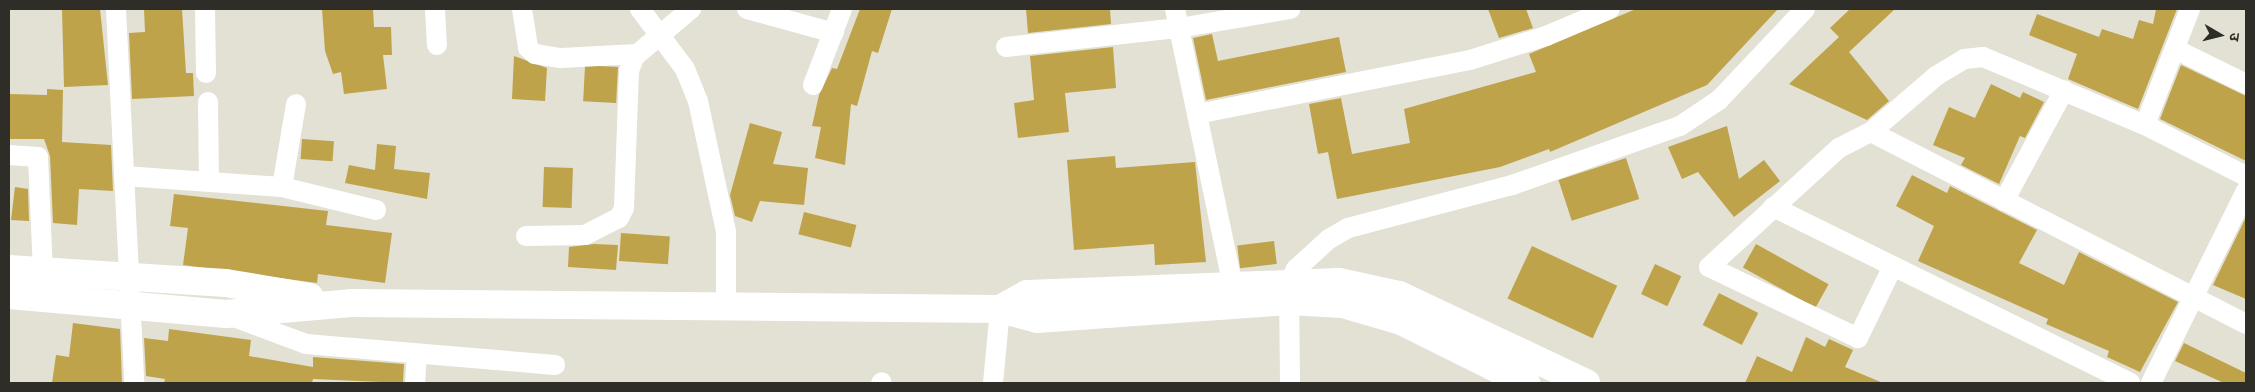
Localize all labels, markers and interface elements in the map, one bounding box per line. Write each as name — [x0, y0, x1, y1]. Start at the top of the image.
north arrow — [2195, 10, 2245, 60]
text: उ — [2225, 32, 2244, 42]

